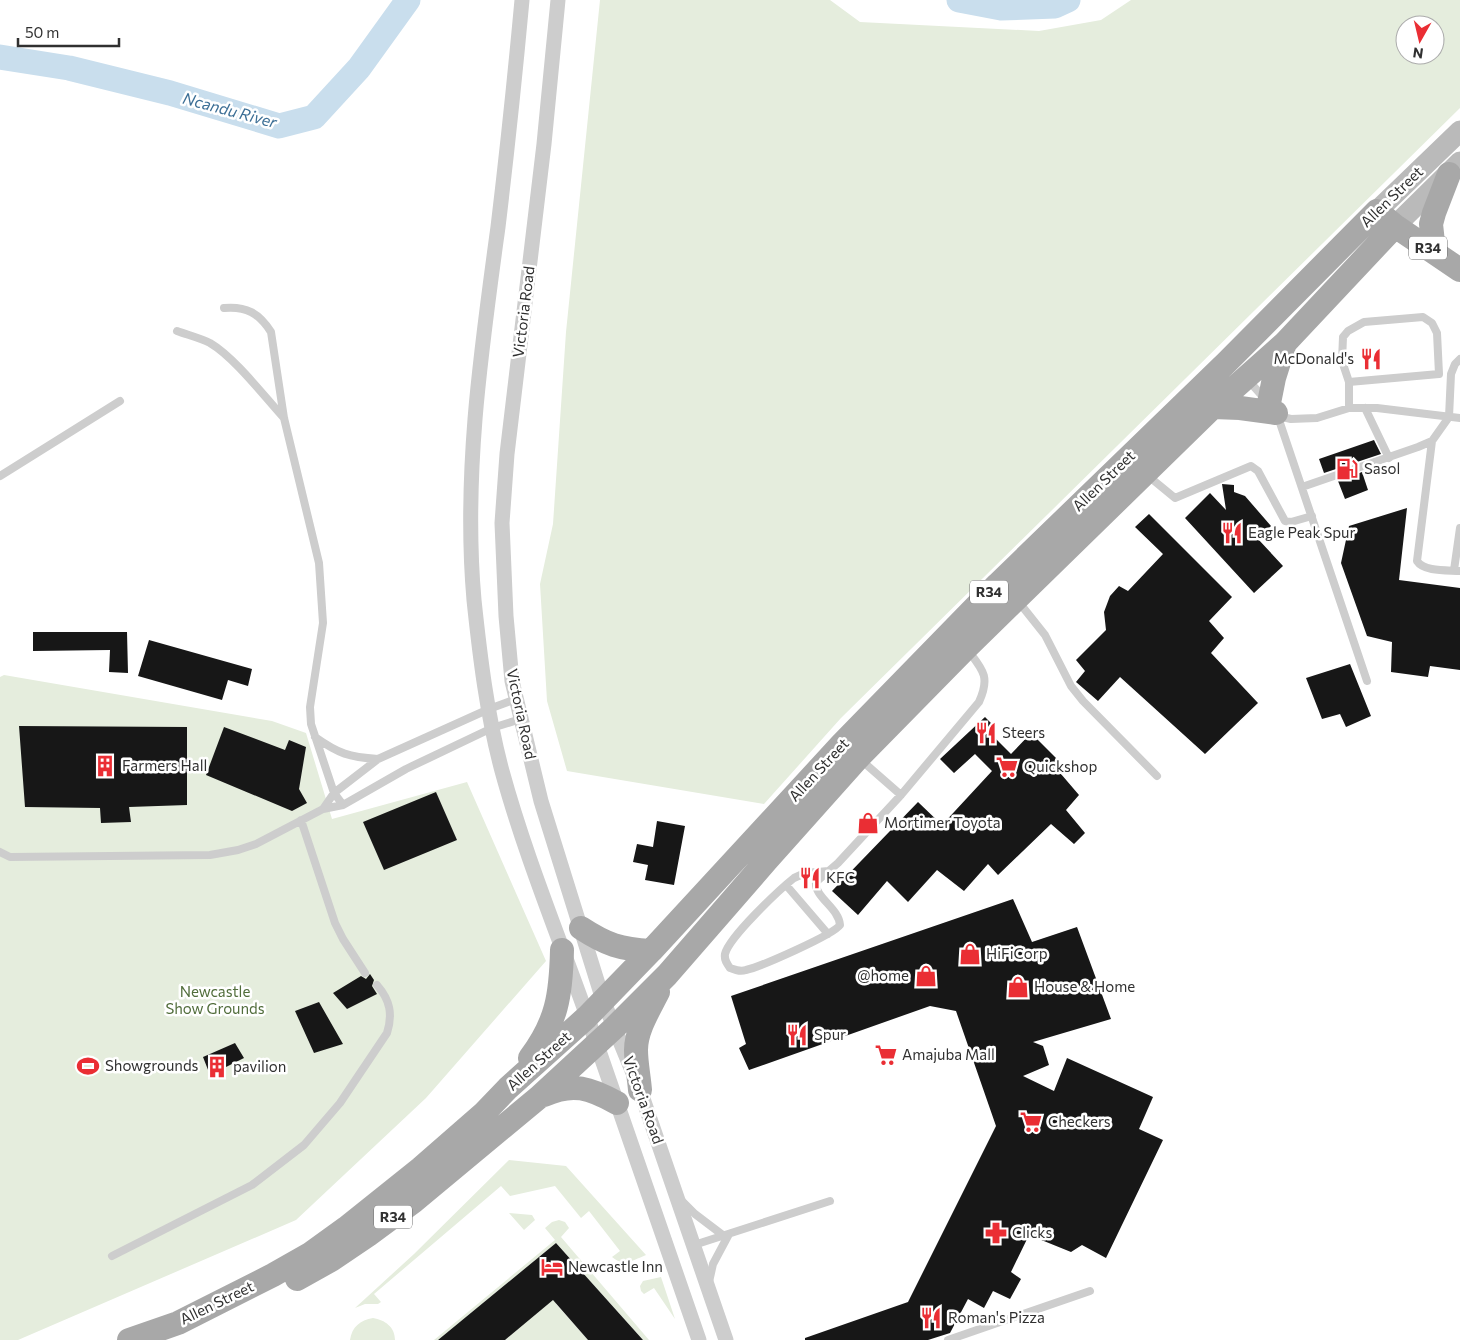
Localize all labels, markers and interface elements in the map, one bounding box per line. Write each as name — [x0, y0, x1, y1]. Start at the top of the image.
scale bar — [18, 15, 119, 47]
north arrow — [1395, 15, 1445, 65]
text: 50 m — [25, 23, 59, 41]
text: N — [1412, 44, 1425, 63]
water label: Ncandu River — [181, 88, 280, 131]
street label: Allen Street — [1356, 162, 1426, 230]
road number: R34 — [1409, 237, 1447, 260]
street label: Victoria Road — [508, 265, 538, 359]
restaurant icon: McDonald's — [1358, 346, 1384, 372]
place label: McDonald's — [1273, 349, 1354, 367]
street label: Allen Street — [1068, 446, 1138, 514]
fuel station icon: Sasol — [1334, 456, 1360, 482]
place label: Sasol — [1364, 459, 1400, 477]
restaurant icon: Eagle Peak Spur — [1219, 520, 1245, 546]
place label: Eagle Peak Spur — [1248, 523, 1355, 541]
road number: R34 — [970, 580, 1008, 604]
street label: Victoria Road — [504, 667, 540, 761]
restaurant icon: Steers — [973, 720, 999, 746]
place label: Steers — [1002, 723, 1045, 741]
street label: Allen Street — [784, 734, 852, 805]
building icon: Farmers Hall — [92, 753, 118, 779]
supermarket icon: Quickshop — [994, 754, 1020, 780]
place label: Farmers Hall — [122, 756, 207, 774]
place label: Quickshop — [1024, 757, 1097, 775]
shop icon: Mortimer Toyota — [855, 810, 881, 836]
place label: Mortimer Toyota — [884, 813, 1001, 831]
restaurant icon: KFC — [797, 865, 823, 891]
place label: KFC — [826, 868, 855, 886]
shop icon: HiFiCorp — [957, 941, 983, 967]
place label: HiFiCorp — [986, 944, 1048, 962]
shop icon: @home — [913, 963, 939, 989]
place label: @home — [857, 966, 909, 984]
shop icon: House & Home — [1005, 974, 1031, 1000]
place label: House & Home — [1034, 977, 1135, 995]
park label: Newcastle Show Grounds — [165, 982, 265, 1017]
restaurant icon: Spur — [784, 1022, 810, 1048]
place label: Spur — [814, 1025, 846, 1043]
street label: Allen Street — [503, 1027, 574, 1094]
supermarket icon: Amajuba Mall — [873, 1042, 899, 1068]
place label: Amajuba Mall — [902, 1045, 995, 1063]
sports icon: Showgrounds — [75, 1053, 101, 1079]
street label: Victoria Road — [620, 1053, 668, 1146]
building icon: pavilion — [204, 1054, 230, 1080]
place label: Showgrounds — [105, 1056, 199, 1074]
place label: pavilion — [233, 1057, 286, 1075]
supermarket icon: Checkers — [1018, 1109, 1044, 1135]
place label: Checkers — [1048, 1112, 1111, 1130]
road number: R34 — [374, 1206, 412, 1228]
pharmacy icon: Clicks — [983, 1220, 1009, 1246]
place label: Clicks — [1012, 1223, 1052, 1241]
hotel icon: Newcastle Inn — [539, 1254, 565, 1280]
place label: Newcastle Inn — [568, 1257, 663, 1275]
street label: Allen Street — [177, 1277, 256, 1328]
restaurant icon: Roman's Pizza — [918, 1305, 944, 1331]
place label: Roman's Pizza — [948, 1308, 1045, 1326]

